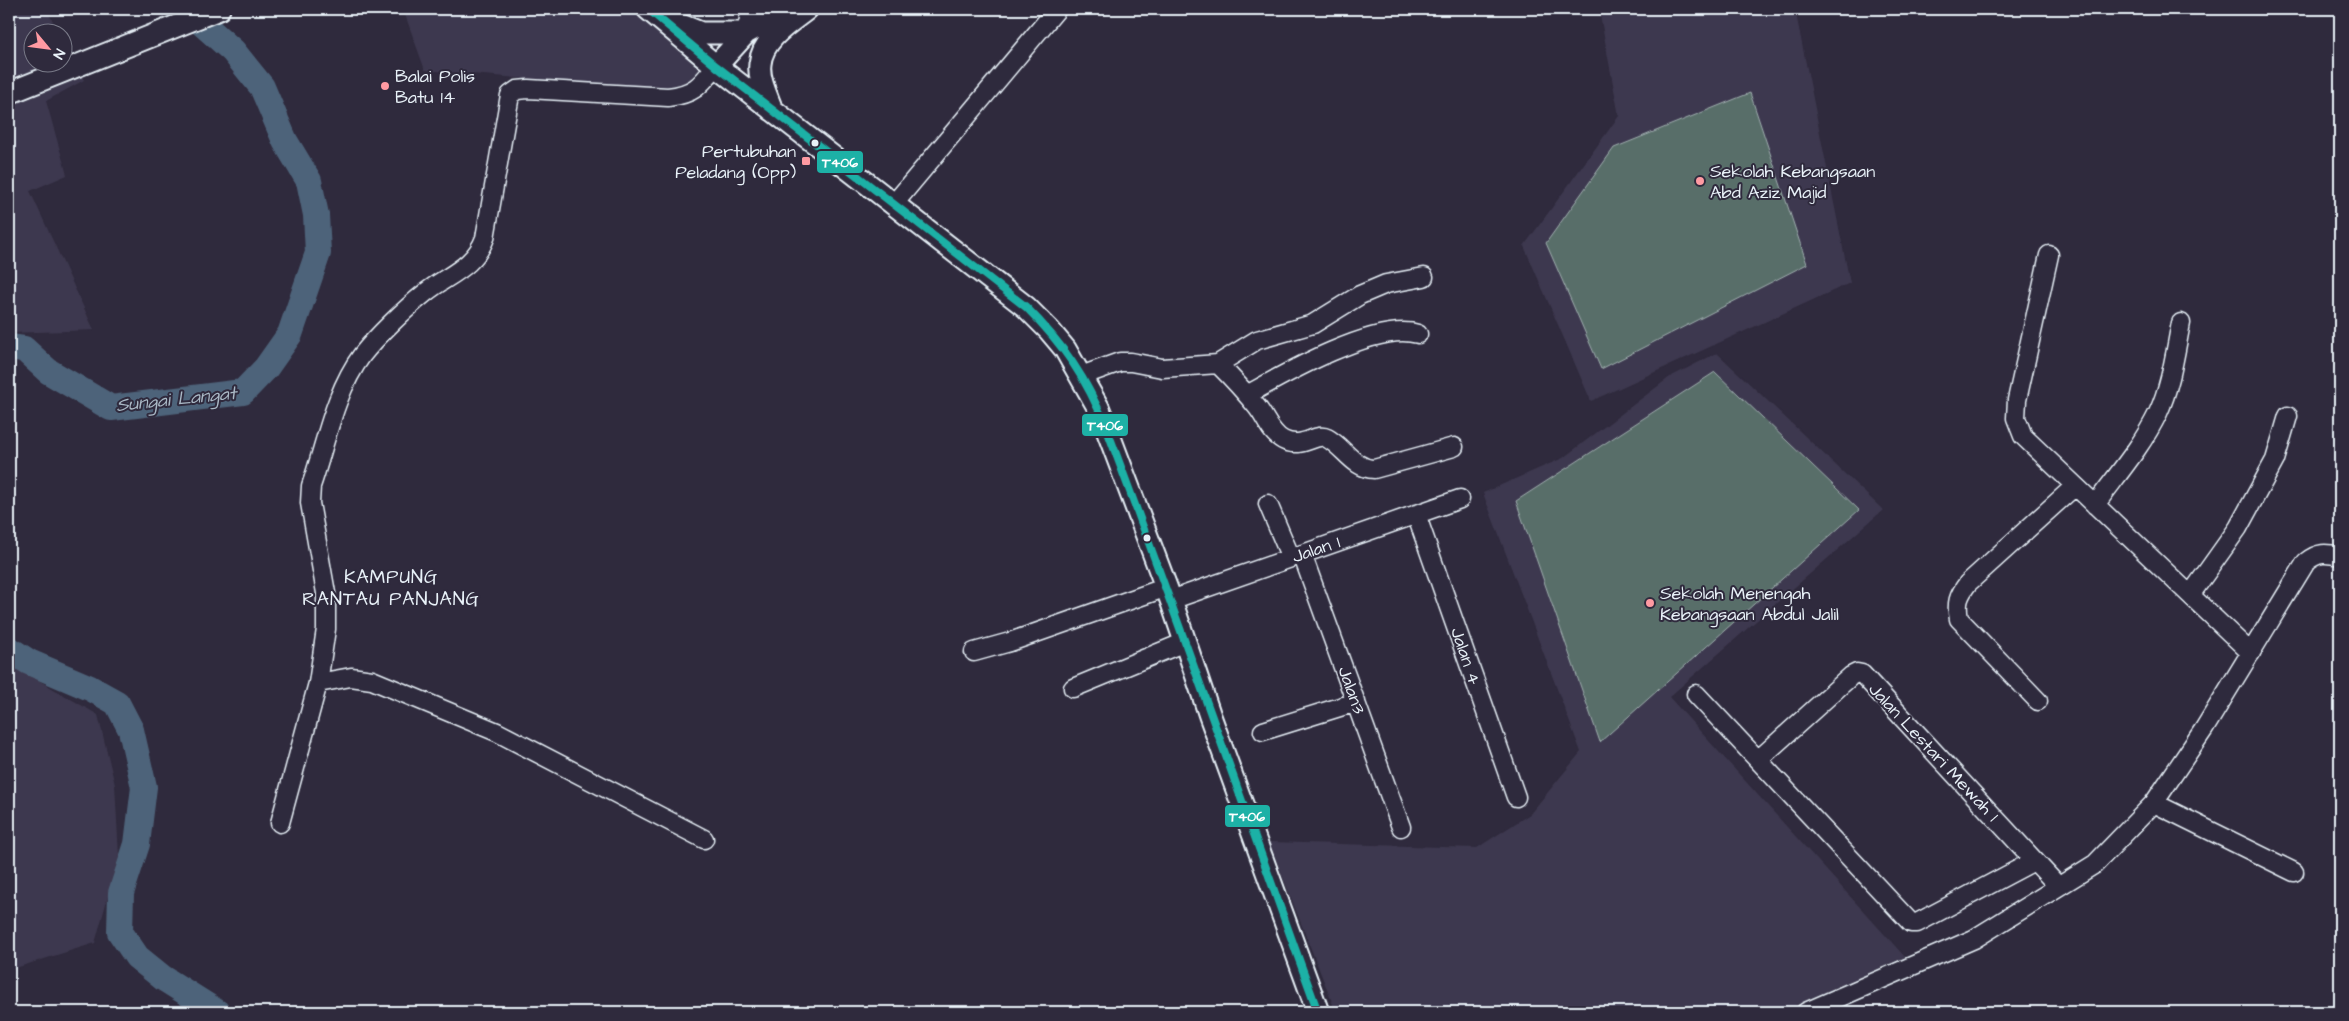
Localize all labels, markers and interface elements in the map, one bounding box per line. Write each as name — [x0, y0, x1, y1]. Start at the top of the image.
north arrow — [22, 22, 72, 72]
text: N — [48, 45, 69, 63]
place label: Balai Polis Batu 14 — [395, 64, 475, 110]
marker: Balai Polis Batu 14 — [379, 80, 391, 92]
unlabelled marker — [810, 138, 820, 148]
place label: Pertubuhan Peladang (Opp) — [675, 139, 796, 186]
line badge: T406 — [816, 150, 864, 174]
text: T406 — [821, 153, 858, 173]
marker: Pertubuhan Peladang (Opp) — [800, 155, 812, 167]
place label: Sekolah Kebangsaan Abd Aziz Majid — [1710, 159, 1875, 205]
marker: Sekolah Kebangsaan Abd Aziz Majid — [1694, 175, 1706, 187]
water label: Sungai Langat — [115, 380, 240, 419]
line badge: T406 — [1081, 413, 1129, 437]
text: T406 — [1086, 416, 1123, 436]
street label: Jalan 1 — [1289, 530, 1343, 569]
unlabelled marker — [1142, 533, 1152, 543]
district label: KAMPUNG RANTAU PANJANG — [302, 564, 480, 613]
place label: Sekolah Menengah Kebangsaan Abdul Jalil — [1660, 581, 1839, 628]
marker: Sekolah Menengah Kebangsaan Abdul Jalil — [1644, 597, 1656, 609]
street label: Jalan 4 — [1444, 624, 1487, 688]
street label: Jalan3 — [1331, 663, 1372, 717]
street label: Jalan Lestari Mewah 1 — [1863, 678, 2005, 827]
line badge: T406 — [1224, 804, 1271, 828]
text: T406 — [1228, 807, 1265, 827]

